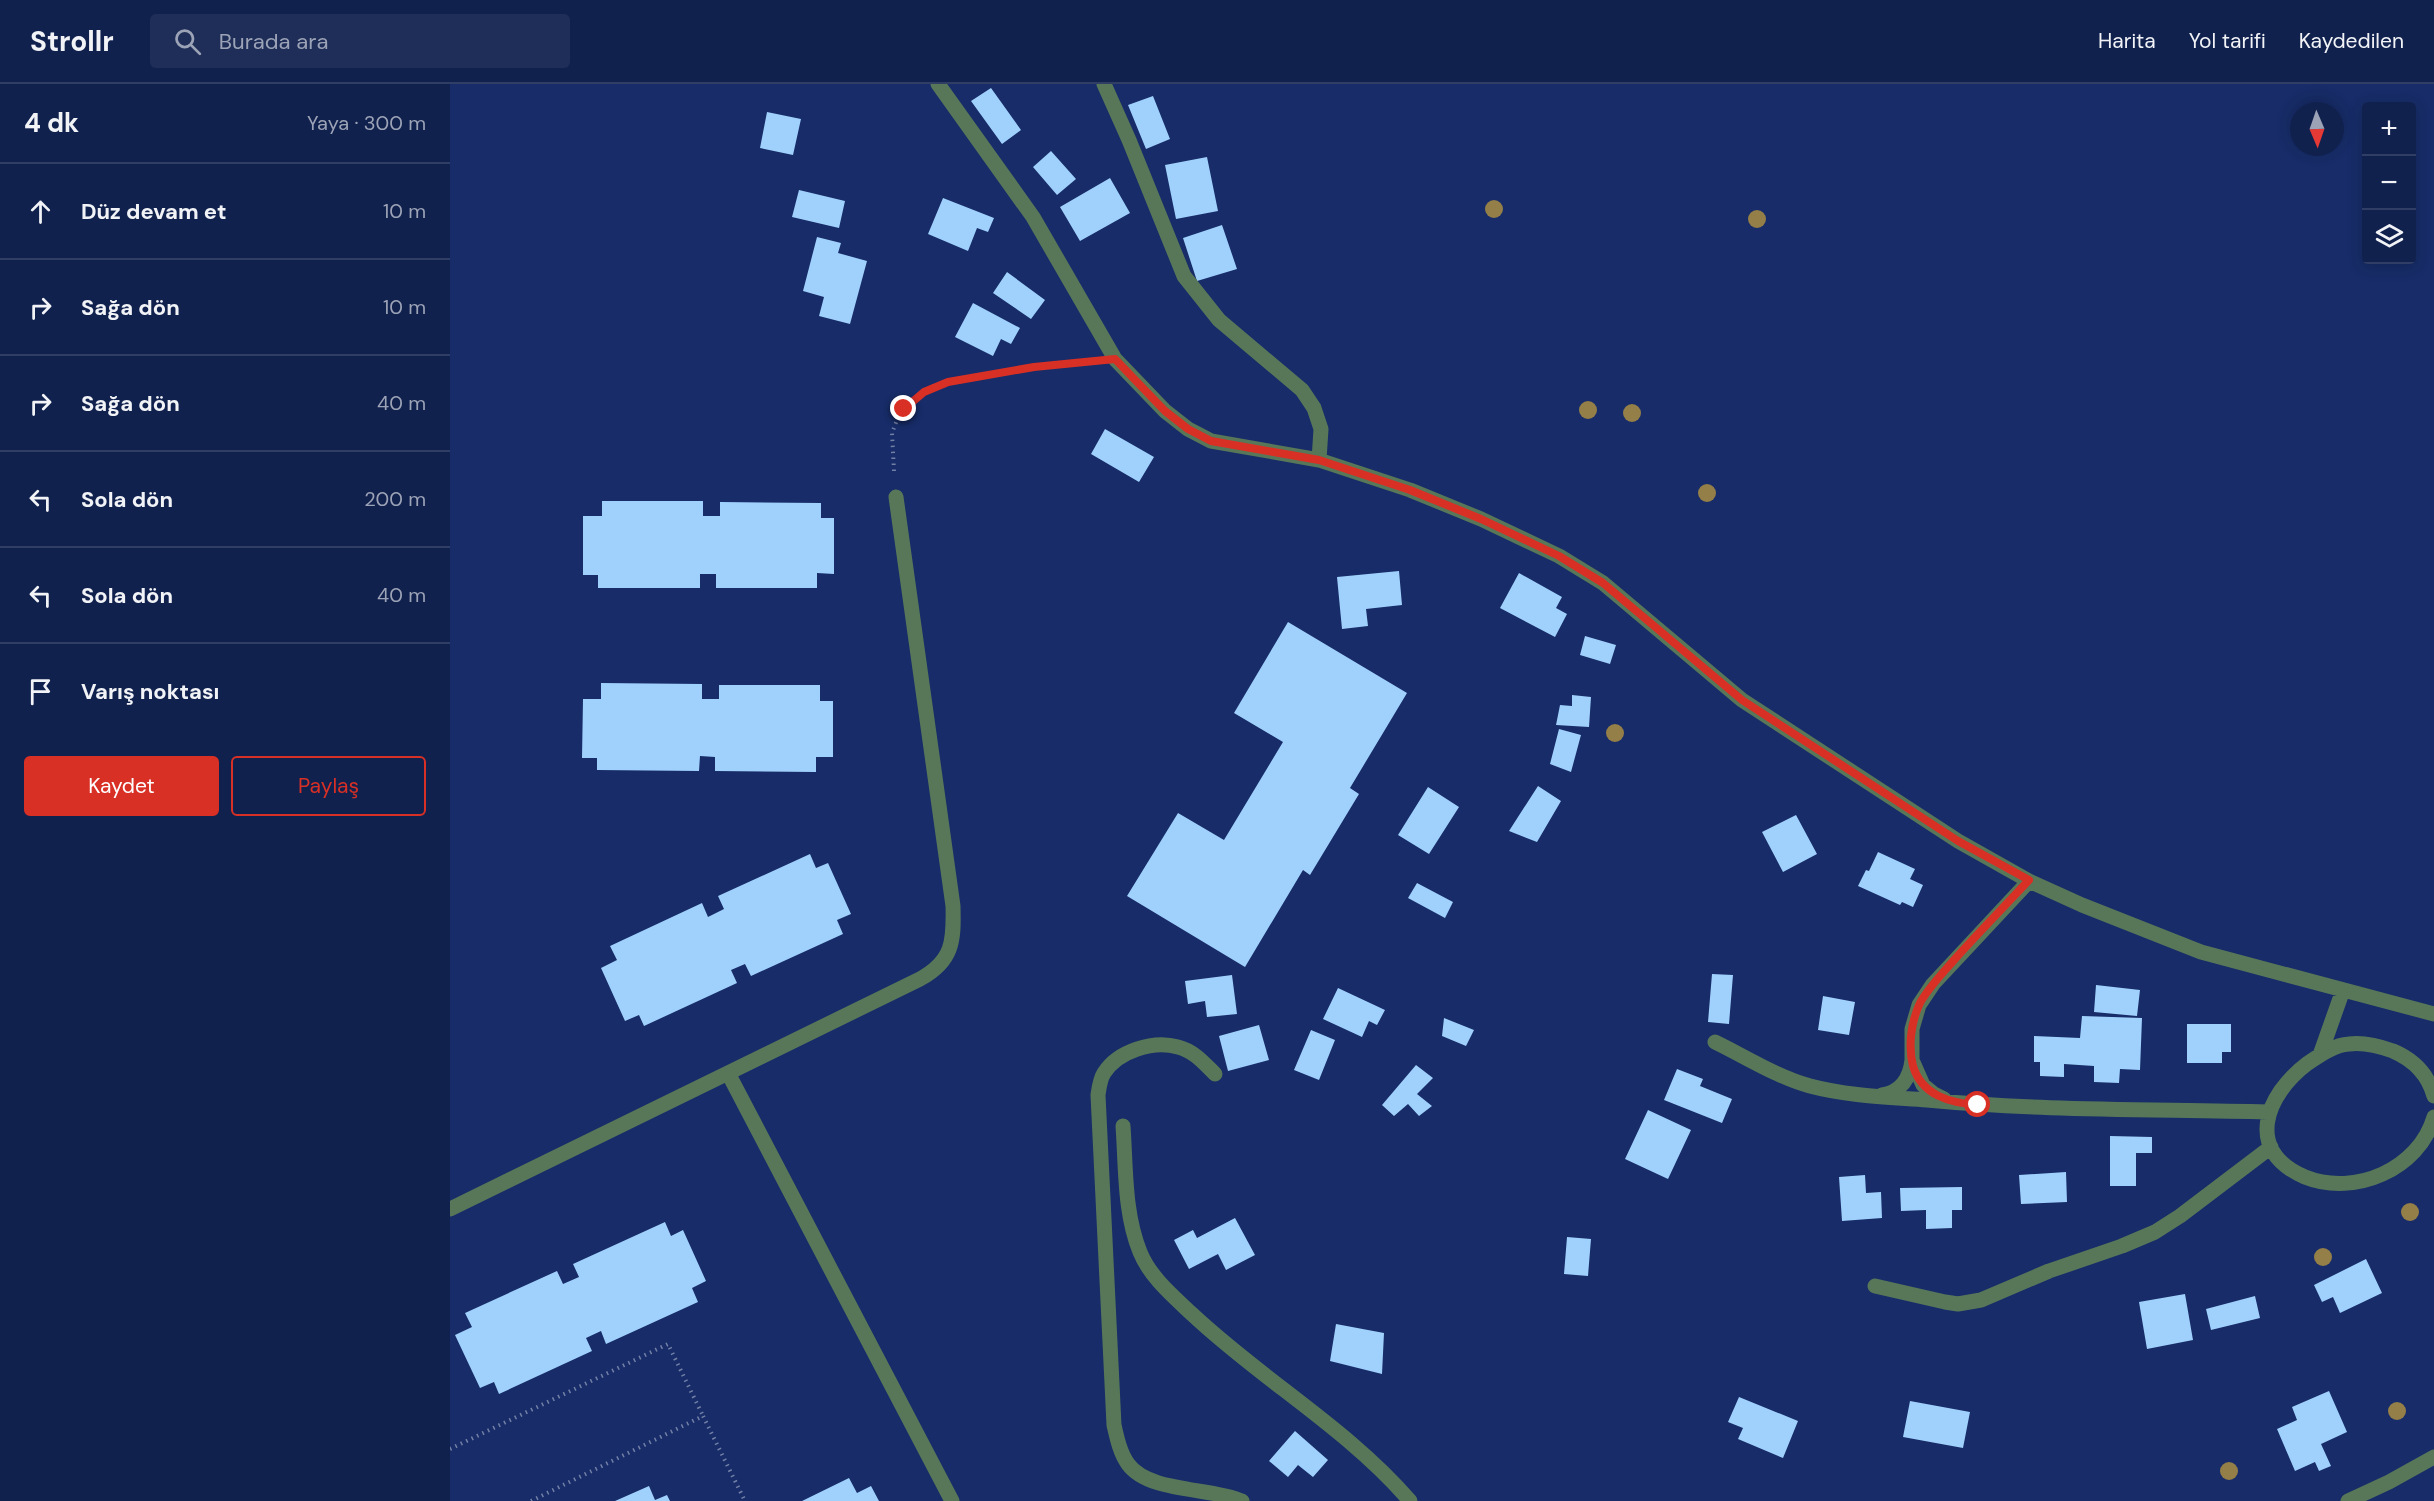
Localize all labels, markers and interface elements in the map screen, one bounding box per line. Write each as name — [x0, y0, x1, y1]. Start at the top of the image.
search box — [150, 14, 570, 68]
text: Strollr — [30, 23, 114, 60]
icon: search — [171, 25, 204, 58]
text: Burada ara — [219, 27, 328, 56]
text: Harita — [2098, 27, 2156, 55]
text: Yol tarifi — [2189, 27, 2266, 55]
text: Kaydedilen — [2299, 27, 2404, 55]
north arrow — [2290, 102, 2344, 156]
map controls — [2362, 102, 2416, 264]
button: + — [2362, 102, 2416, 156]
text: 4 dk — [24, 106, 79, 140]
text: Yaya · 300 m — [307, 110, 426, 136]
button: − — [2362, 156, 2416, 210]
icon: ahead — [24, 195, 57, 228]
text: Düz devam et — [81, 197, 226, 226]
text: 10 m — [383, 198, 426, 224]
button: layers — [2362, 210, 2416, 264]
icon: right — [24, 291, 57, 324]
text: Sağa dön — [81, 293, 180, 322]
text: 10 m — [383, 294, 426, 320]
icon: right — [24, 387, 57, 420]
text: Sağa dön — [81, 389, 180, 418]
text: 40 m — [377, 390, 426, 416]
route end — [890, 395, 916, 421]
icon: left — [24, 483, 57, 516]
text: Sola dön — [81, 485, 173, 514]
text: 200 m — [364, 486, 426, 512]
icon: left — [24, 579, 57, 612]
text: Sola dön — [81, 581, 173, 610]
text: 40 m — [377, 582, 426, 608]
icon: arrive — [24, 675, 57, 708]
text: Varış noktası — [81, 677, 219, 706]
button: Kaydet — [24, 756, 219, 816]
button: Paylaş — [231, 756, 426, 816]
route start — [1964, 1091, 1990, 1117]

